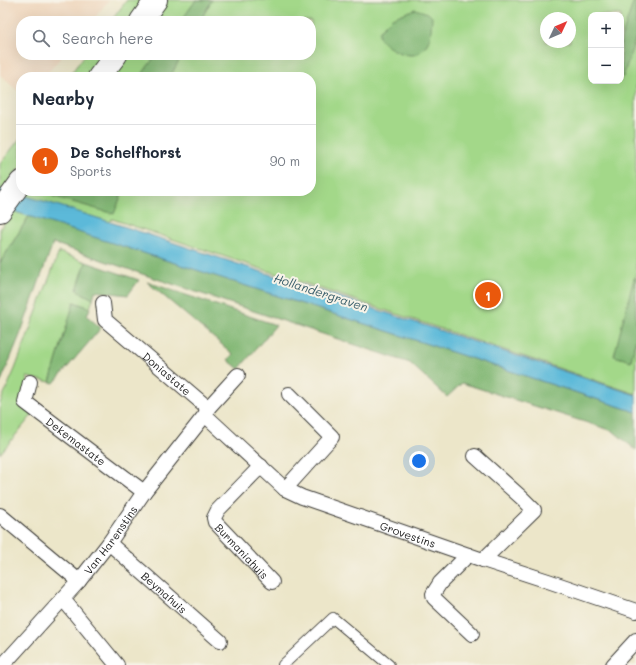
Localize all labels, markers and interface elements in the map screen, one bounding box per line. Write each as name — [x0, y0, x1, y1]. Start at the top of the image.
north arrow — [540, 12, 576, 48]
map controls — [588, 12, 624, 84]
button: + — [588, 12, 624, 48]
search box — [16, 16, 316, 60]
icon: search — [30, 27, 52, 49]
text: Search here — [62, 28, 153, 48]
button: − — [588, 48, 624, 84]
text: Nearby — [32, 87, 94, 109]
text: De Schelfhorst — [70, 142, 181, 162]
text: 1 — [42, 152, 48, 169]
text: 90 m — [270, 152, 300, 169]
text: Sports — [70, 162, 112, 179]
water label: Hollandergraven — [272, 269, 370, 315]
pin: 1 — [475, 280, 501, 310]
street label: Doniastate — [140, 348, 195, 398]
street label: Dekemastate — [43, 413, 109, 468]
your location — [409, 451, 429, 471]
street label: Van Harenstins — [80, 502, 140, 577]
street label: Grovestins — [378, 517, 438, 550]
street label: Burmaniahuis — [212, 520, 272, 582]
street label: Beymahuis — [139, 568, 190, 616]

